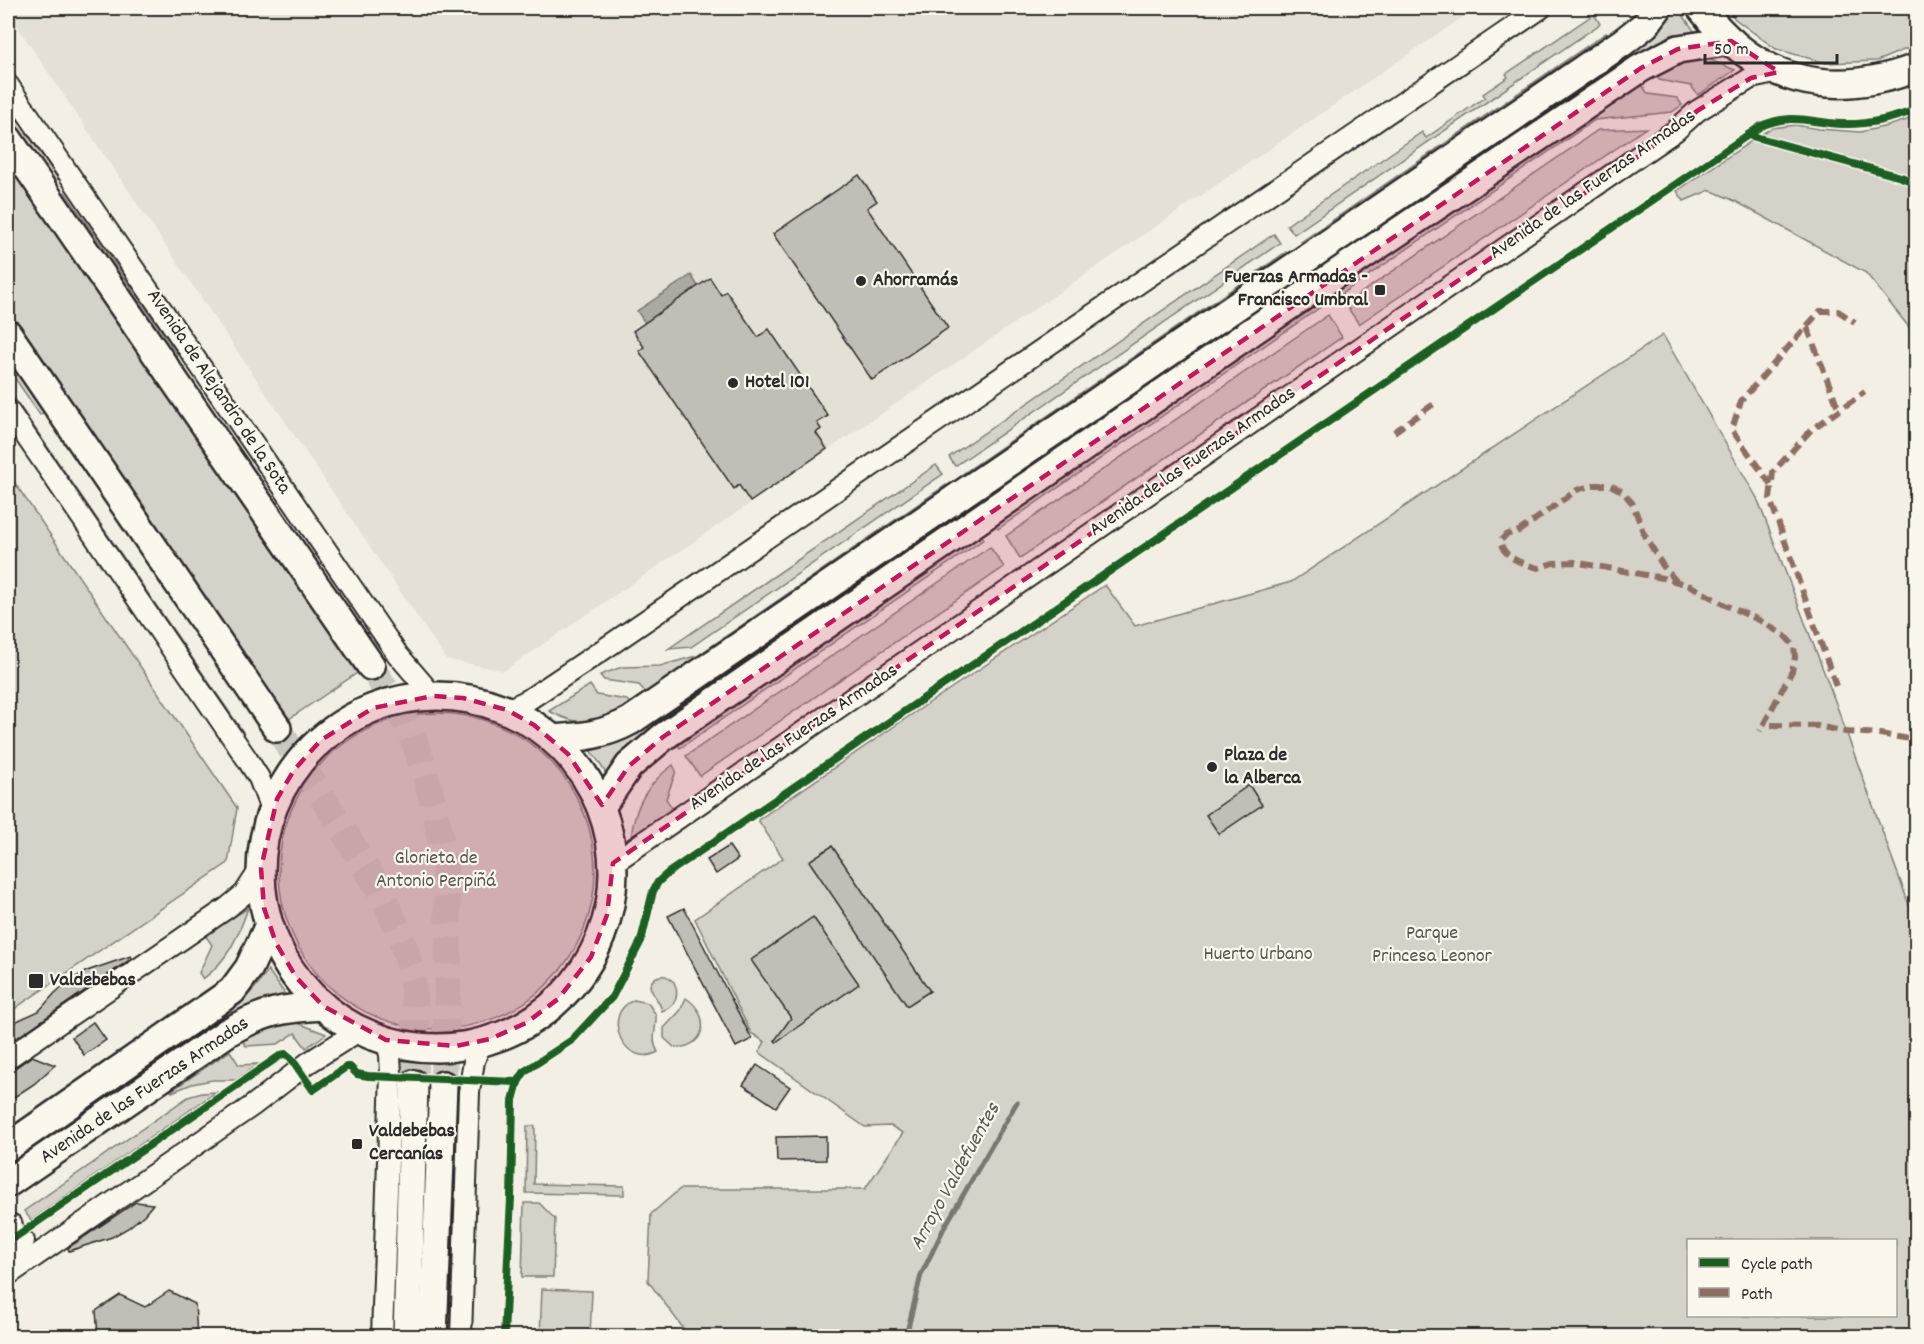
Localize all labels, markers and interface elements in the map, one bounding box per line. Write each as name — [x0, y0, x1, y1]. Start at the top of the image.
scale bar — [1705, 27, 1837, 65]
text: 50 m — [1714, 38, 1749, 63]
street label: Avenida de las Fuerzas Armadas — [1484, 103, 1702, 267]
place label: Fuerzas Armadas - Francisco Umbral — [1224, 264, 1368, 315]
place label: Ahorramás — [873, 267, 958, 295]
marker: Ahorramás — [854, 274, 868, 288]
marker: Fuerzas Armadas - Francisco Umbral — [1373, 283, 1387, 297]
street label: Avenida de Alejandro de la Sota — [139, 284, 298, 501]
place label: Hotel 101 — [745, 369, 809, 397]
marker: Hotel 101 — [726, 376, 740, 390]
street label: Avenida de las Fuerzas Armadas — [1084, 380, 1302, 544]
street label: Avenida de las Fuerzas Armadas — [684, 657, 904, 819]
place label: Plaza de la Alberca — [1224, 742, 1301, 793]
marker: Plaza de la Alberca — [1205, 760, 1219, 774]
park label: Glorieta de Antonio Perpiñá — [376, 845, 496, 896]
park label: Parque Princesa Leonor — [1372, 920, 1493, 971]
park label: Huerto Urbano — [1203, 941, 1313, 969]
place label: Valdebebas — [50, 967, 136, 995]
marker: Valdebebas — [27, 972, 45, 990]
street label: Avenida de las Fuerzas Armadas — [35, 1010, 255, 1172]
water label: Arroyo Valdefuentes — [903, 1097, 1010, 1256]
place label: Valdebebas Cercanías — [369, 1118, 455, 1169]
marker: Valdebebas Cercanías — [350, 1137, 364, 1151]
legend — [1687, 1239, 1897, 1317]
text: Cycle path — [1741, 1253, 1812, 1278]
text: Path — [1741, 1283, 1773, 1308]

